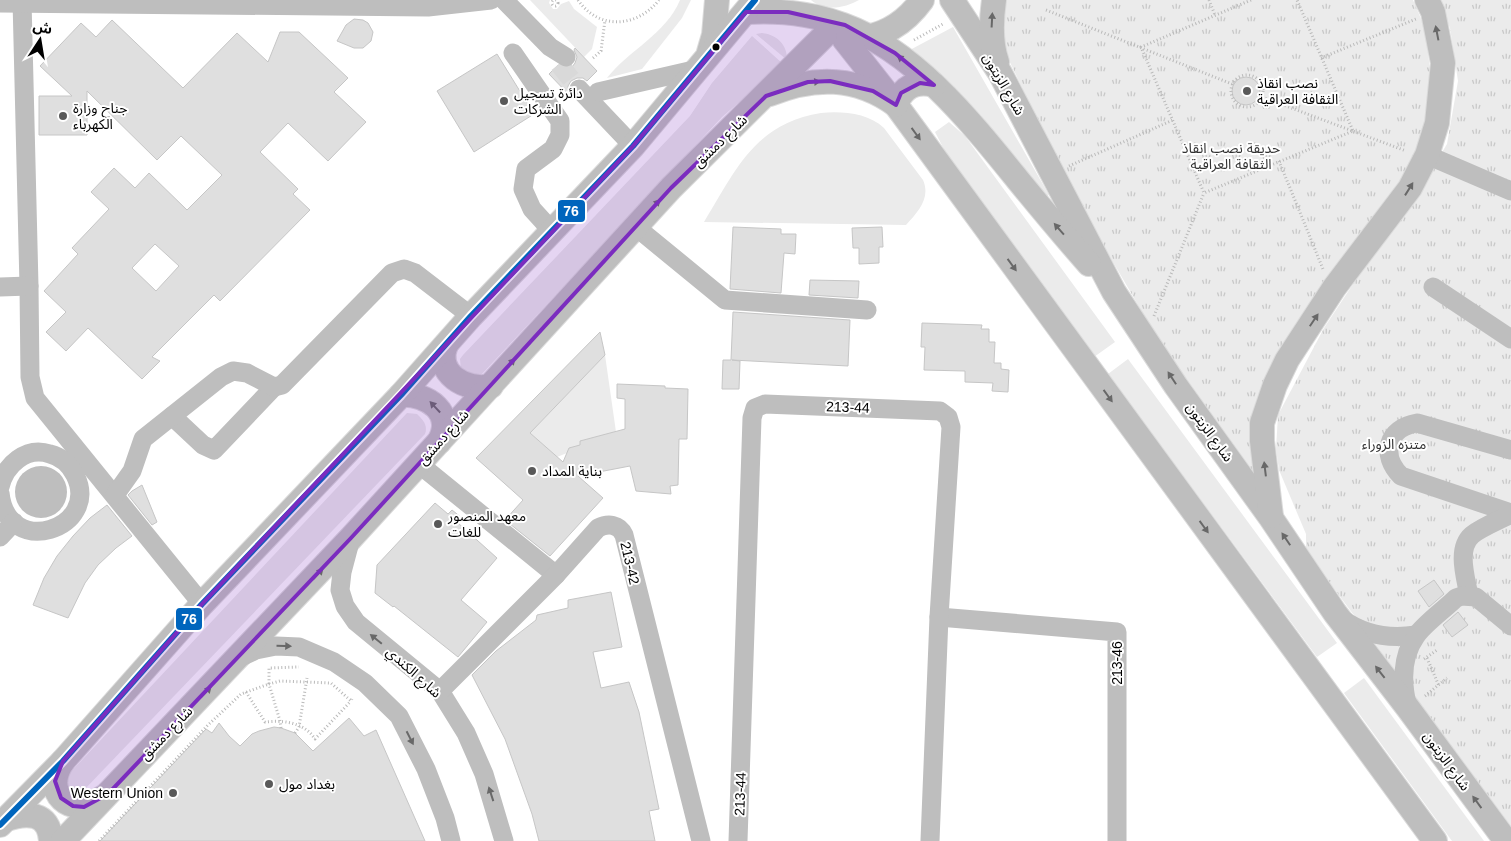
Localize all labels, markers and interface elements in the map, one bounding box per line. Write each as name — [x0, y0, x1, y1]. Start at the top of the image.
one-way arrow — [988, 11, 996, 27]
north arrow — [15, 15, 65, 65]
text: ش — [32, 17, 54, 37]
one-way arrow — [1433, 25, 1441, 41]
unlabelled marker — [711, 42, 721, 52]
street label: شارع الزيتون — [977, 50, 1028, 119]
one-way arrow — [896, 55, 910, 65]
place label: نصب انقاذ الثقافة العراقية — [1257, 75, 1338, 108]
one-way arrow — [805, 78, 821, 86]
place label: دائرة تسجيل الشركات — [514, 85, 583, 118]
marker: نصب انقاذ الثقافة العراقية — [1241, 85, 1253, 97]
marker: دائرة تسجيل الشركات — [498, 95, 510, 107]
place label: جناح وزارة الكهرباء — [73, 100, 128, 133]
marker: جناح وزارة الكهرباء — [57, 110, 69, 122]
street label: شارع دمشق — [690, 111, 752, 173]
one-way arrow — [911, 127, 921, 141]
park label: حديقة نصب انقاذ الثقافة العراقية — [1182, 140, 1280, 173]
one-way arrow — [1405, 182, 1414, 195]
line badge: 76 — [557, 199, 586, 223]
one-way arrow — [650, 199, 661, 212]
text: 76 — [563, 203, 579, 219]
one-way arrow — [1054, 223, 1065, 235]
one-way arrow — [1007, 258, 1017, 272]
one-way arrow — [1309, 313, 1318, 326]
one-way arrow — [504, 359, 516, 371]
one-way arrow — [1167, 371, 1176, 385]
one-way arrow — [1103, 389, 1113, 403]
street label: 213-44 — [826, 398, 870, 416]
street label: شارع الزيتون — [1181, 399, 1237, 466]
one-way arrow — [429, 402, 441, 414]
street label: شارع دمشق — [414, 406, 474, 470]
park label: متنزه الزوراء — [1362, 436, 1426, 453]
one-way arrow — [1261, 461, 1269, 477]
place label: بناية المداد — [542, 463, 602, 479]
marker: بناية المداد — [526, 465, 538, 477]
place label: معهد المنصور للغات — [447, 508, 526, 540]
marker: معهد المنصور للغات — [432, 518, 444, 530]
one-way arrow — [1199, 520, 1210, 533]
one-way arrow — [1281, 533, 1290, 546]
street label: 213-42 — [617, 540, 643, 586]
one-way arrow — [312, 568, 324, 580]
line badge: 76 — [175, 607, 203, 631]
text: 76 — [181, 611, 197, 627]
one-way arrow — [371, 633, 383, 645]
street label: 213-46 — [1109, 641, 1125, 685]
one-way arrow — [277, 643, 293, 651]
street label: شارع الكندي — [381, 643, 445, 703]
one-way arrow — [1375, 665, 1385, 678]
one-way arrow — [200, 686, 212, 698]
street label: شارع دمشق — [136, 703, 198, 765]
street label: شارع الزيتون — [1418, 728, 1474, 795]
one-way arrow — [406, 731, 414, 745]
street label: 213-44 — [731, 772, 749, 816]
place label: بغداد مول — [279, 776, 335, 793]
marker: بغداد مول — [263, 778, 275, 790]
place label: Western Union — [71, 785, 163, 801]
marker: Western Union — [167, 787, 179, 799]
one-way arrow — [486, 787, 494, 802]
one-way arrow — [1472, 795, 1482, 809]

